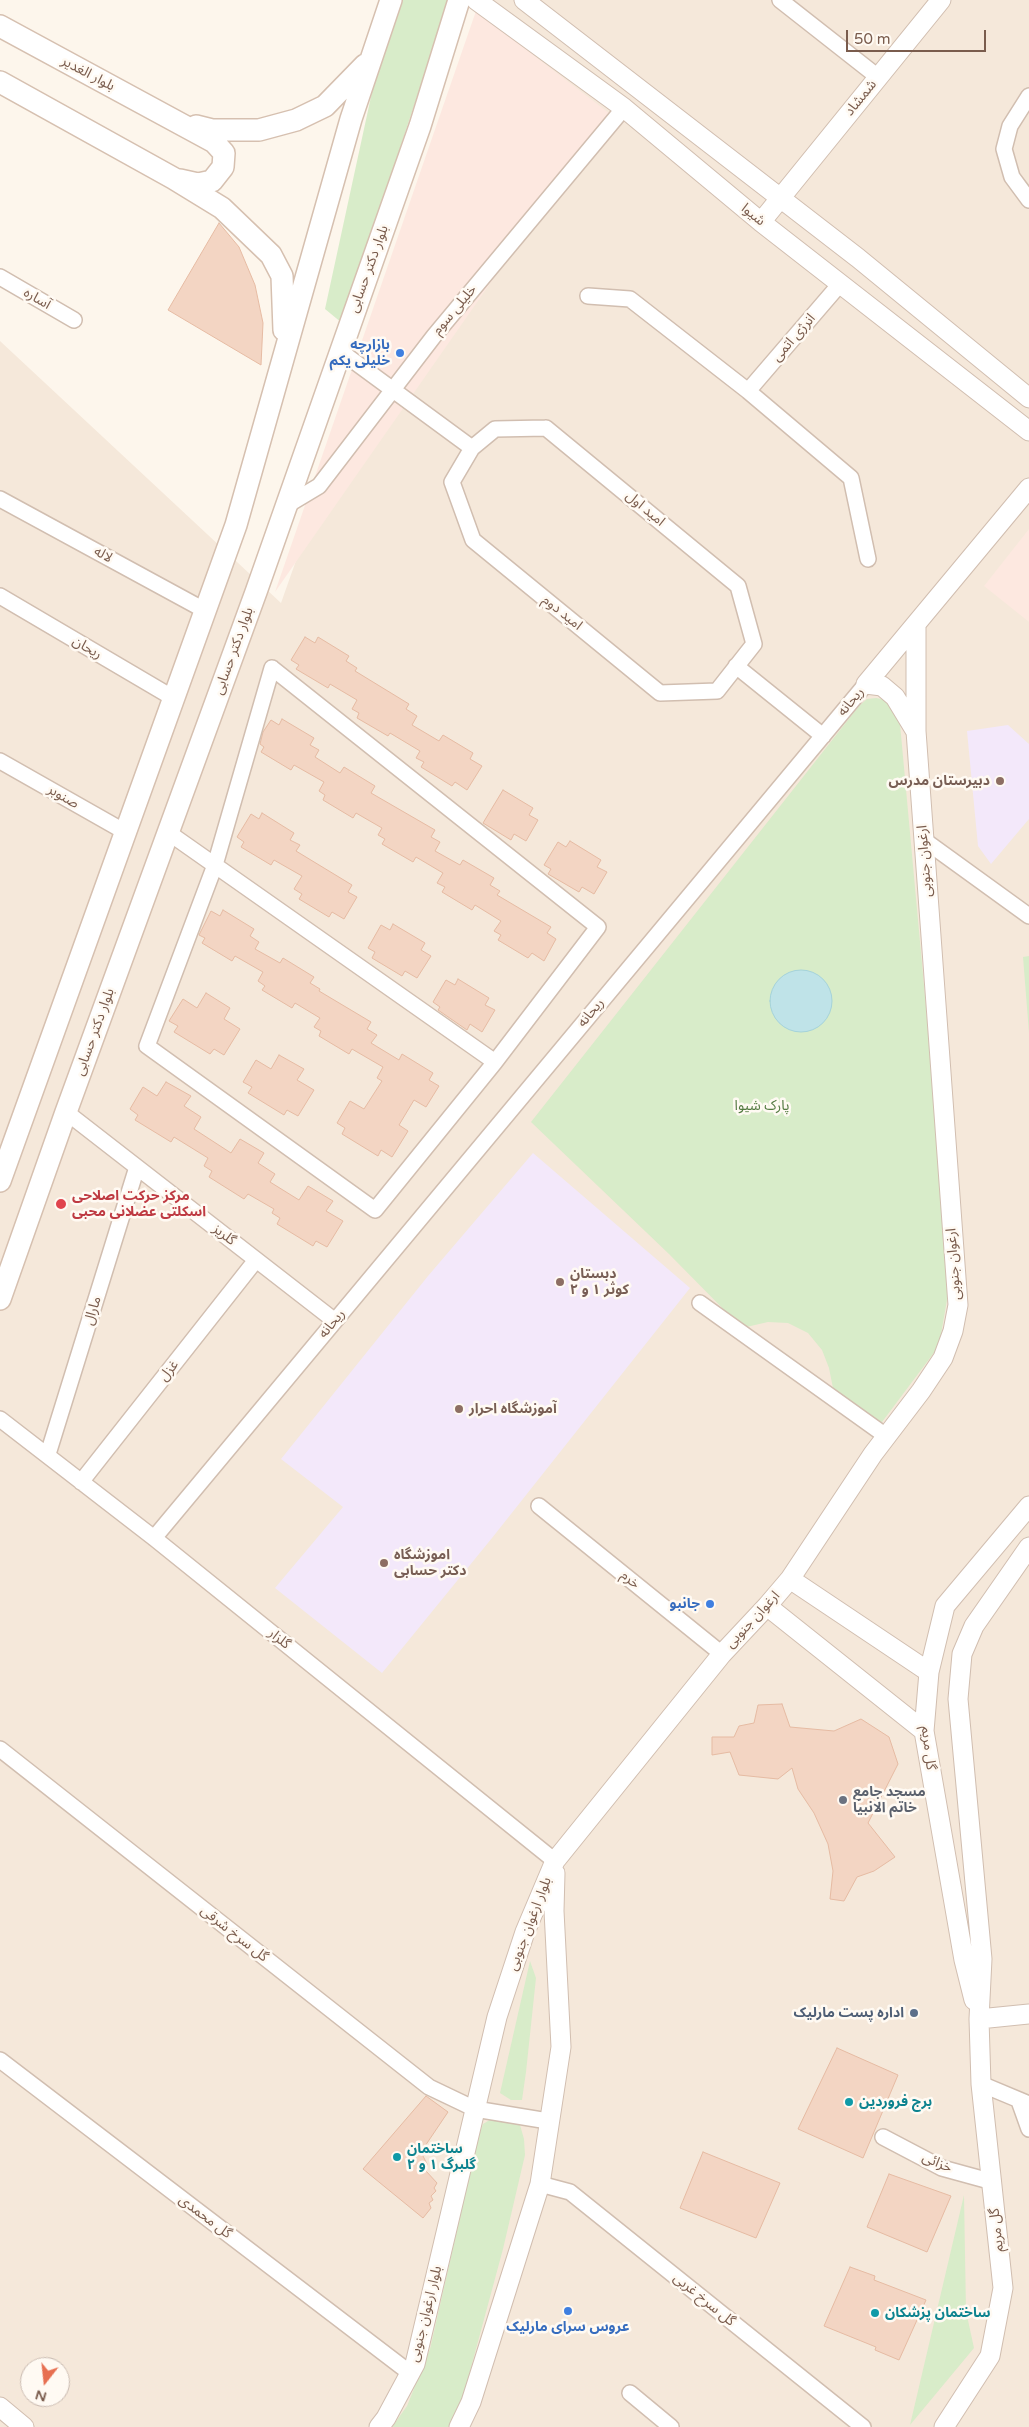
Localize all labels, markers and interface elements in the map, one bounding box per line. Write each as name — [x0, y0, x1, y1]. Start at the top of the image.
scale bar — [849, 20, 989, 52]
text: 50 m — [854, 30, 891, 48]
street label: بلوار الغدیر — [58, 53, 118, 95]
street label: شمشاد — [841, 77, 881, 119]
street label: شیوا — [738, 200, 768, 230]
street label: بلوار دکتر حسابی — [345, 223, 393, 315]
street label: خلیلی سوم — [429, 282, 481, 338]
street label: آساره — [20, 285, 54, 313]
street label: انرژی اتمی — [769, 311, 819, 365]
place label: بازارچه خلیلی یکم — [330, 337, 390, 370]
marker: بازارچه خلیلی یکم — [394, 347, 406, 359]
street label: امید اول — [622, 488, 668, 530]
street label: لاله — [91, 543, 115, 567]
street label: امید دوم — [539, 592, 585, 634]
street label: بلوار دکتر حسابی — [210, 605, 258, 697]
street label: ریحان — [69, 633, 105, 663]
street label: ریحانه — [834, 684, 868, 720]
place label: دبیرستان مدرس — [889, 773, 990, 789]
marker: دبیرستان مدرس — [994, 775, 1006, 787]
street label: صنوبر — [44, 781, 82, 813]
street label: ارغوان جنوبی — [914, 824, 936, 898]
street label: بلوار دکتر حسابی — [71, 986, 119, 1078]
street label: ریحانه — [574, 995, 608, 1031]
park label: پارک شیوا — [735, 1098, 789, 1114]
place label: مرکز حرکت اصلاحی اسکلتی عضلانی محبی — [72, 1188, 206, 1220]
marker: مرکز حرکت اصلاحی اسکلتی عضلانی محبی — [54, 1197, 68, 1211]
street label: گلریز — [209, 1221, 239, 1249]
street label: ارغوان جنوبی — [943, 1227, 965, 1301]
place label: دبستان کوثر ۱ و ۲ — [570, 1266, 629, 1298]
marker: دبستان کوثر ۱ و ۲ — [554, 1276, 566, 1288]
street label: مارال — [81, 1295, 105, 1327]
street label: ریحانه — [315, 1306, 349, 1342]
street label: غزل — [156, 1357, 182, 1385]
place label: آموزشگاه احرار — [469, 1401, 557, 1417]
marker: آموزشگاه احرار — [453, 1403, 465, 1415]
place label: اموزشگاه دکتر حسابی — [394, 1547, 466, 1580]
marker: اموزشگاه دکتر حسابی — [378, 1557, 390, 1569]
street label: خرم — [617, 1567, 643, 1593]
street label: ارغوان جنوبی — [722, 1588, 784, 1652]
place label: جانبو — [670, 1596, 700, 1612]
marker: جانبو — [704, 1598, 716, 1610]
street label: گلزار — [265, 1625, 293, 1653]
street label: گل مریم — [917, 1725, 939, 1771]
place label: مسجد جامع خاتم الانبیا — [853, 1784, 926, 1816]
marker: مسجد جامع خاتم الانبیا — [837, 1794, 849, 1806]
street label: بلوار ارغوان جنوبی — [504, 1875, 556, 1973]
street label: گل سرخ شرقی — [197, 1902, 271, 1966]
place label: اداره پست مارلیک — [794, 2005, 904, 2021]
marker: اداره پست مارلیک — [908, 2007, 920, 2019]
place label: برج فروردین — [859, 2094, 932, 2110]
marker: برج فروردین — [843, 2096, 855, 2108]
place label: ساختمان گلبرگ ۱ و ۲ — [407, 2141, 476, 2174]
street label: خزائی — [920, 2149, 954, 2177]
marker: ساختمان گلبرگ ۱ و ۲ — [391, 2151, 403, 2163]
street label: گل محمدی — [175, 2192, 235, 2242]
street label: گل مریم — [986, 2207, 1008, 2253]
street label: بلوار ارغوان جنوبی — [406, 2264, 446, 2364]
street label: گل سرخ غربی — [670, 2270, 738, 2330]
marker: عروس سرای مارلیک — [562, 2305, 574, 2317]
place label: ساختمان پزشکان — [885, 2305, 991, 2321]
marker: ساختمان پزشکان — [869, 2307, 881, 2319]
place label: عروس سرای مارلیک — [506, 2319, 630, 2335]
north arrow — [20, 2357, 70, 2407]
text: N — [33, 2386, 49, 2406]

